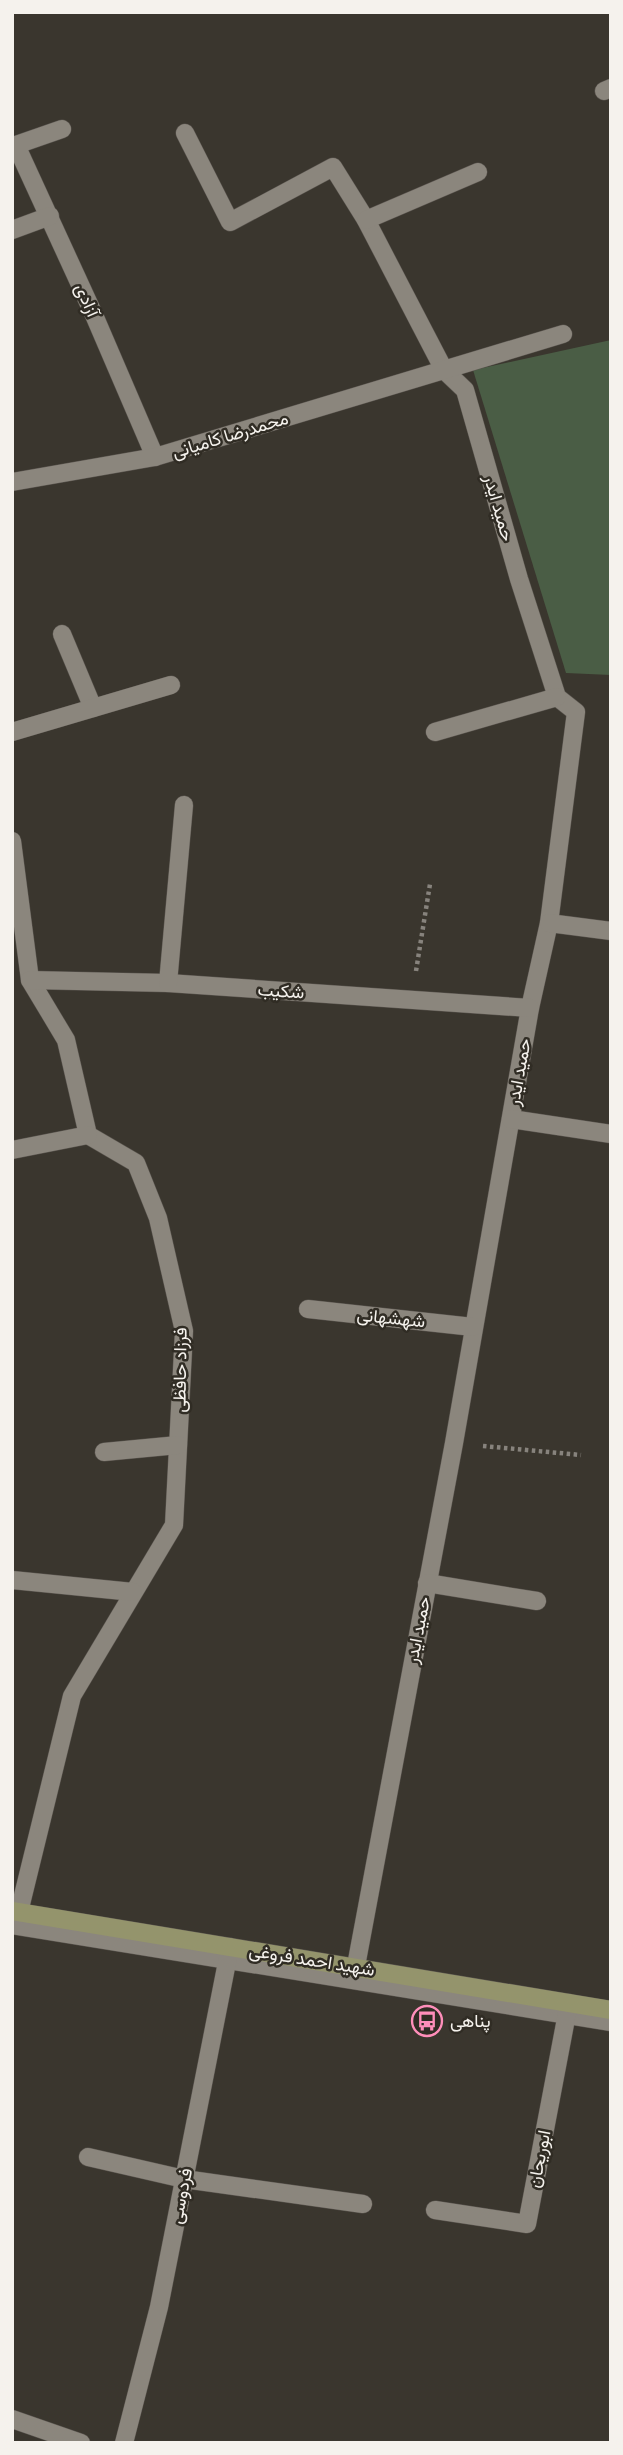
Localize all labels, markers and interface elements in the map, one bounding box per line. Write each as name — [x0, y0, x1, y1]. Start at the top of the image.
street label: آزادی — [70, 279, 106, 322]
street label: محمدرضا کامیانی — [169, 406, 291, 463]
street label: حمید ایدر — [479, 471, 520, 544]
street label: شکیب — [257, 977, 305, 1004]
street label: حمید ایدر — [501, 1037, 536, 1108]
street label: شهشهانی — [356, 1302, 426, 1333]
street label: فرزاد حافظی — [167, 1327, 192, 1413]
street label: حمید ایدر — [400, 1594, 435, 1666]
street label: شهید احمد فروغی — [248, 1938, 377, 1981]
bus stop icon: پناهی — [410, 2004, 444, 2038]
place label: پناهی — [450, 2009, 491, 2033]
street label: ابوریحان — [522, 2128, 555, 2190]
street label: فردوسی — [164, 2166, 197, 2226]

